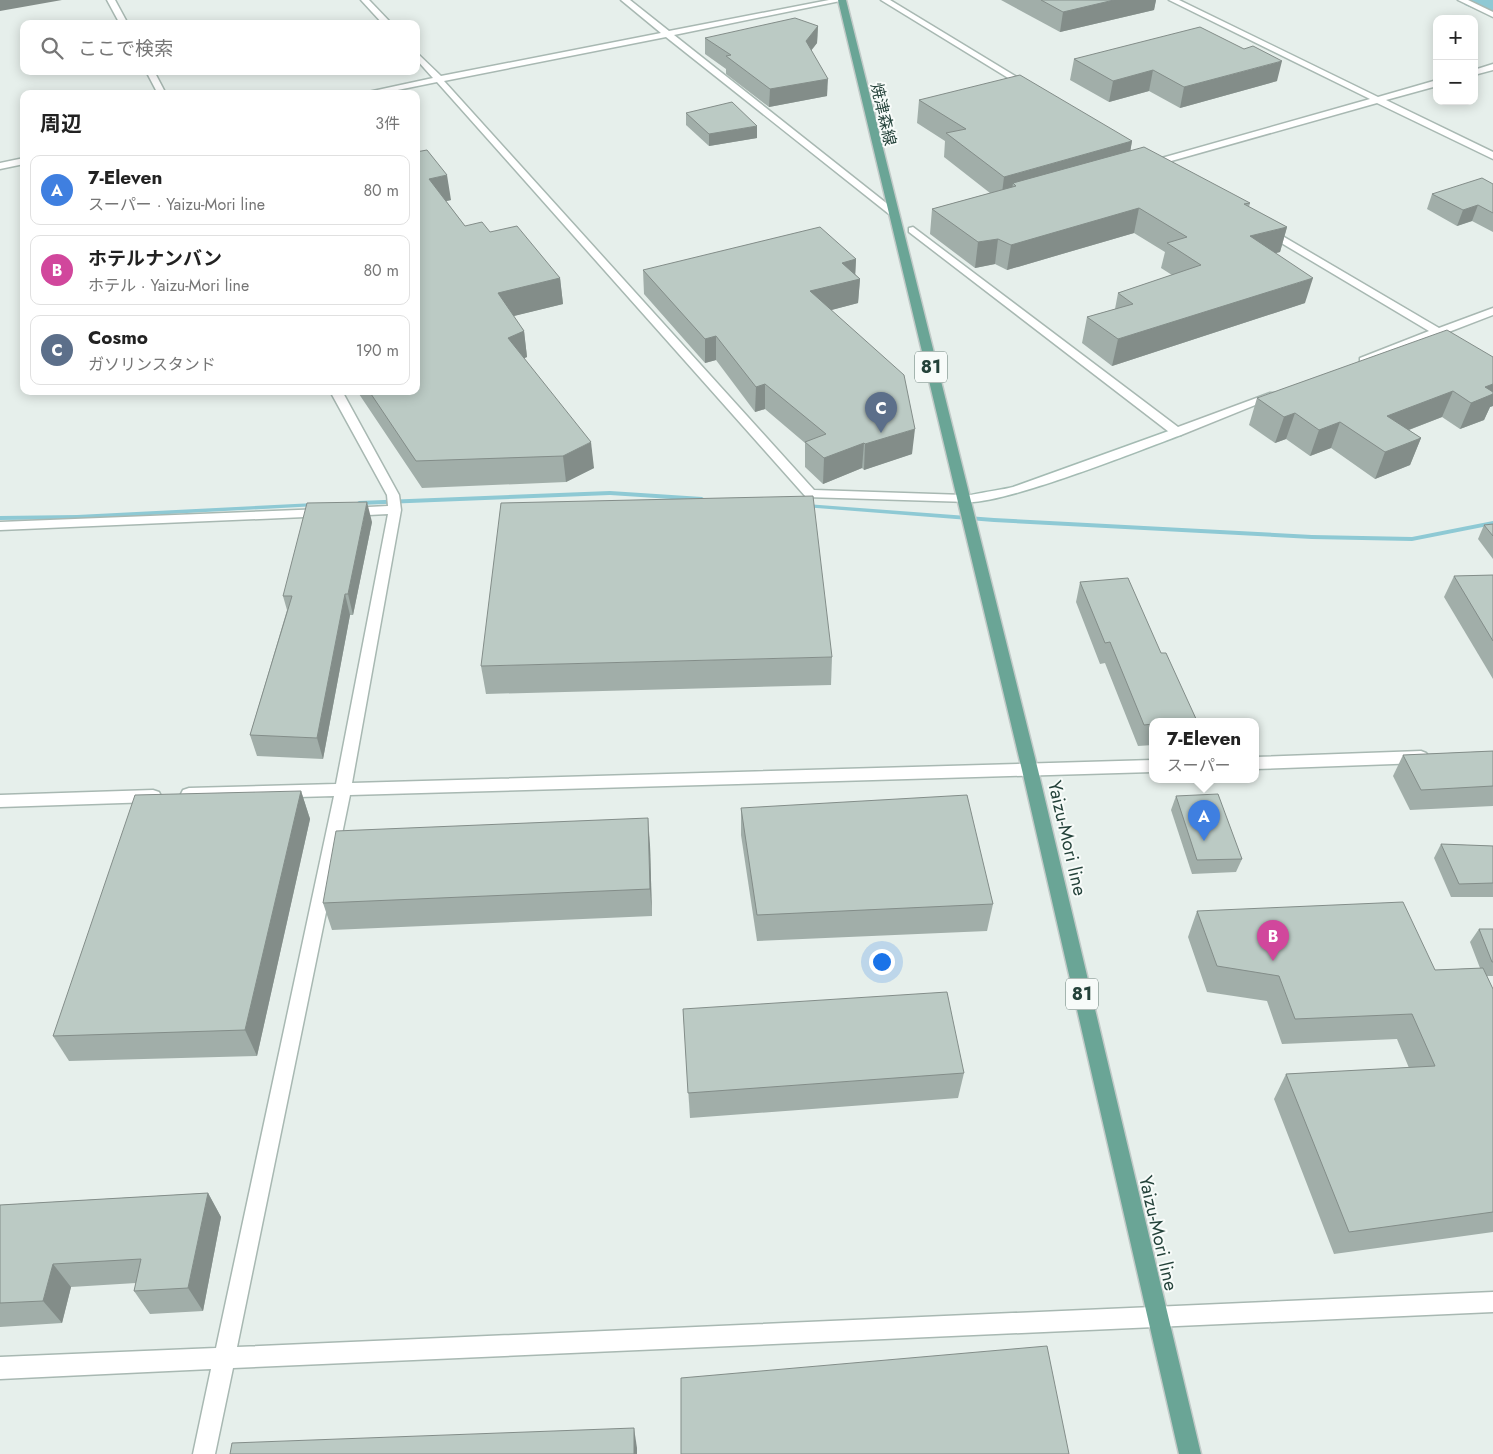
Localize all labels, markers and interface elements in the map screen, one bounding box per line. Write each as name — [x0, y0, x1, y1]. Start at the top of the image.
map controls — [1433, 15, 1478, 105]
button: + — [1433, 15, 1478, 60]
search box — [20, 20, 420, 75]
icon: search — [38, 34, 66, 62]
text: ここで検索 — [78, 35, 173, 62]
button: − — [1433, 60, 1478, 105]
street label: 焼津森線 — [865, 80, 902, 148]
text: 周辺 — [40, 109, 82, 139]
text: 3件 — [375, 112, 400, 135]
text: 7-Eleven — [88, 164, 162, 191]
text: A — [51, 179, 63, 202]
text: 80 m — [363, 179, 399, 202]
text: スーパー · Yaizu-Mori line — [88, 193, 265, 216]
text: ホテルナンバン — [88, 245, 222, 272]
text: B — [52, 259, 62, 282]
text: 80 m — [363, 259, 399, 282]
text: ホテル · Yaizu-Mori line — [88, 274, 249, 297]
text: Cosmo — [88, 324, 148, 351]
text: C — [51, 339, 63, 362]
text: 190 m — [356, 339, 399, 362]
road number: 81 — [915, 352, 947, 382]
text: ガソリンスタンド — [88, 353, 216, 376]
pin: C — [865, 392, 897, 433]
popup — [1149, 718, 1259, 783]
text: 7-Eleven — [1167, 725, 1241, 752]
text: スーパー — [1167, 754, 1231, 777]
street label: Yaizu-Mori line — [1041, 778, 1094, 899]
pin: A — [1188, 800, 1220, 841]
pin: B — [1257, 920, 1289, 961]
your location — [869, 949, 895, 975]
road number: 81 — [1066, 979, 1098, 1010]
street label: Yaizu-Mori line — [1132, 1173, 1185, 1294]

